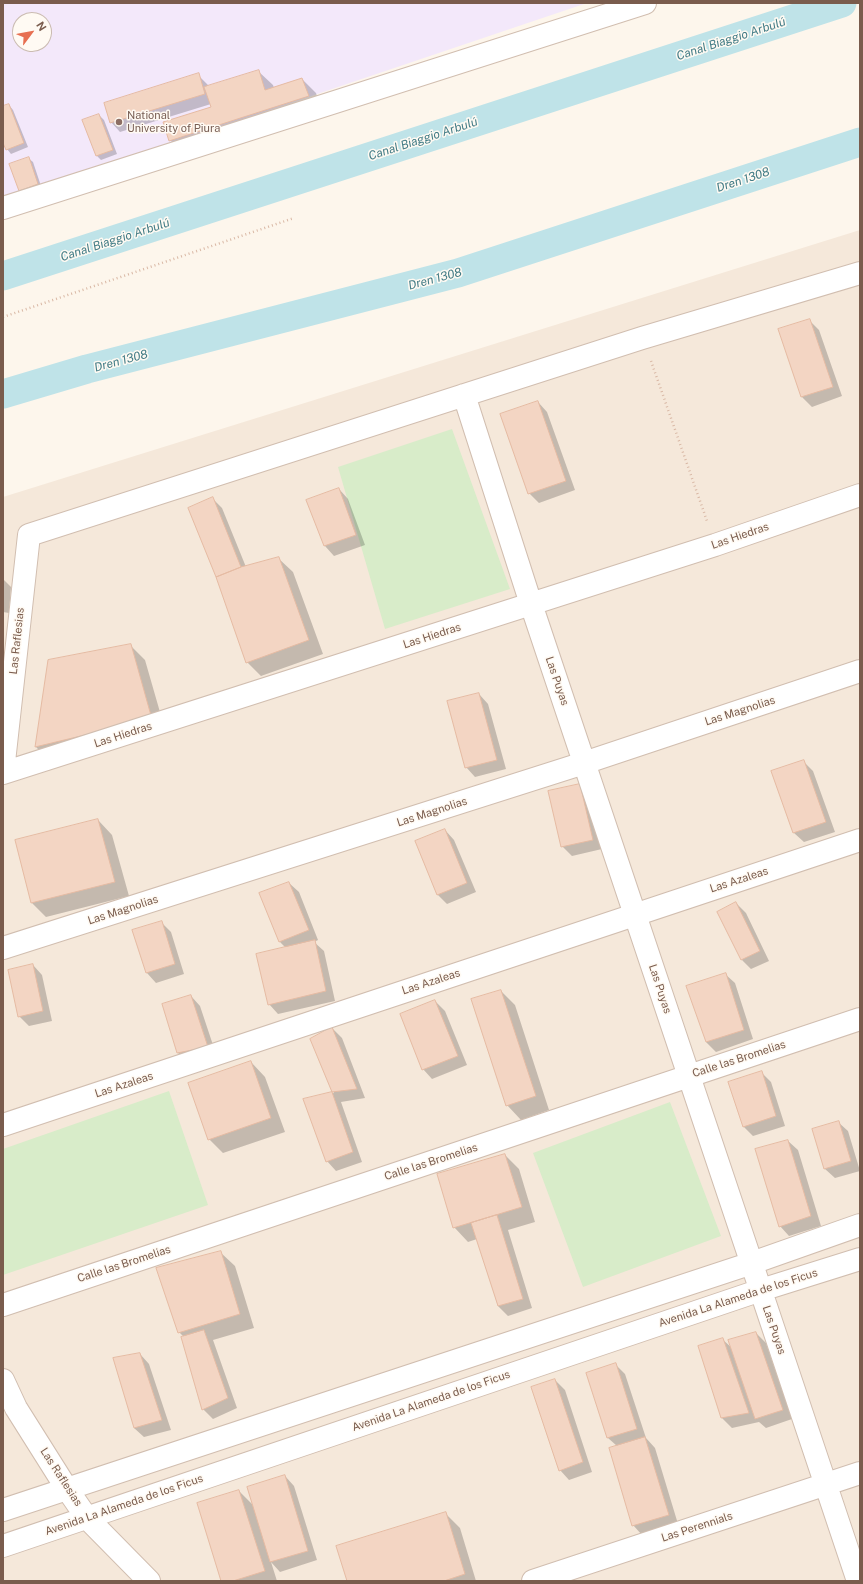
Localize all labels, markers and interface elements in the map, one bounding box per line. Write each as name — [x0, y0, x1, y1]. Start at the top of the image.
north arrow — [12, 12, 52, 52]
water label: Canal Biaggio Arbulú — [675, 15, 787, 63]
text: N — [34, 19, 49, 33]
place label: National University of Piura — [127, 109, 220, 135]
water label: Canal Biaggio Arbulú — [367, 115, 479, 163]
marker: National University of Piura — [114, 117, 124, 127]
water label: Dren 1308 — [715, 165, 771, 195]
water label: Canal Biaggio Arbulú — [59, 216, 171, 264]
water label: Dren 1308 — [407, 265, 463, 293]
water label: Dren 1308 — [93, 347, 149, 375]
street label: Las Hiedras — [709, 520, 771, 552]
street label: Las Raflesias — [7, 607, 27, 675]
street label: Las Hiedras — [401, 620, 463, 652]
street label: Las Puyas — [542, 655, 572, 707]
street label: Las Magnolias — [703, 693, 777, 729]
street label: Las Hiedras — [92, 719, 154, 751]
street label: Las Magnolias — [395, 794, 469, 830]
street label: Las Azaleas — [708, 864, 770, 896]
street label: Las Magnolias — [86, 892, 160, 928]
street label: Las Puyas — [646, 963, 674, 1015]
street label: Las Azaleas — [400, 966, 462, 998]
street label: Calle las Bromelias — [691, 1038, 787, 1080]
street label: Las Azaleas — [93, 1069, 155, 1101]
street label: Calle las Bromelias — [383, 1141, 479, 1183]
street label: Calle las Bromelias — [76, 1243, 172, 1285]
street label: Avenida La Alameda de los Ficus — [657, 1266, 819, 1330]
street label: Las Puyas — [759, 1304, 789, 1356]
street label: Avenida La Alameda de los Ficus — [350, 1368, 512, 1434]
street label: Las Raflesias — [37, 1445, 85, 1509]
street label: Avenida La Alameda de los Ficus — [43, 1472, 205, 1538]
street label: Las Perennials — [660, 1509, 734, 1545]

